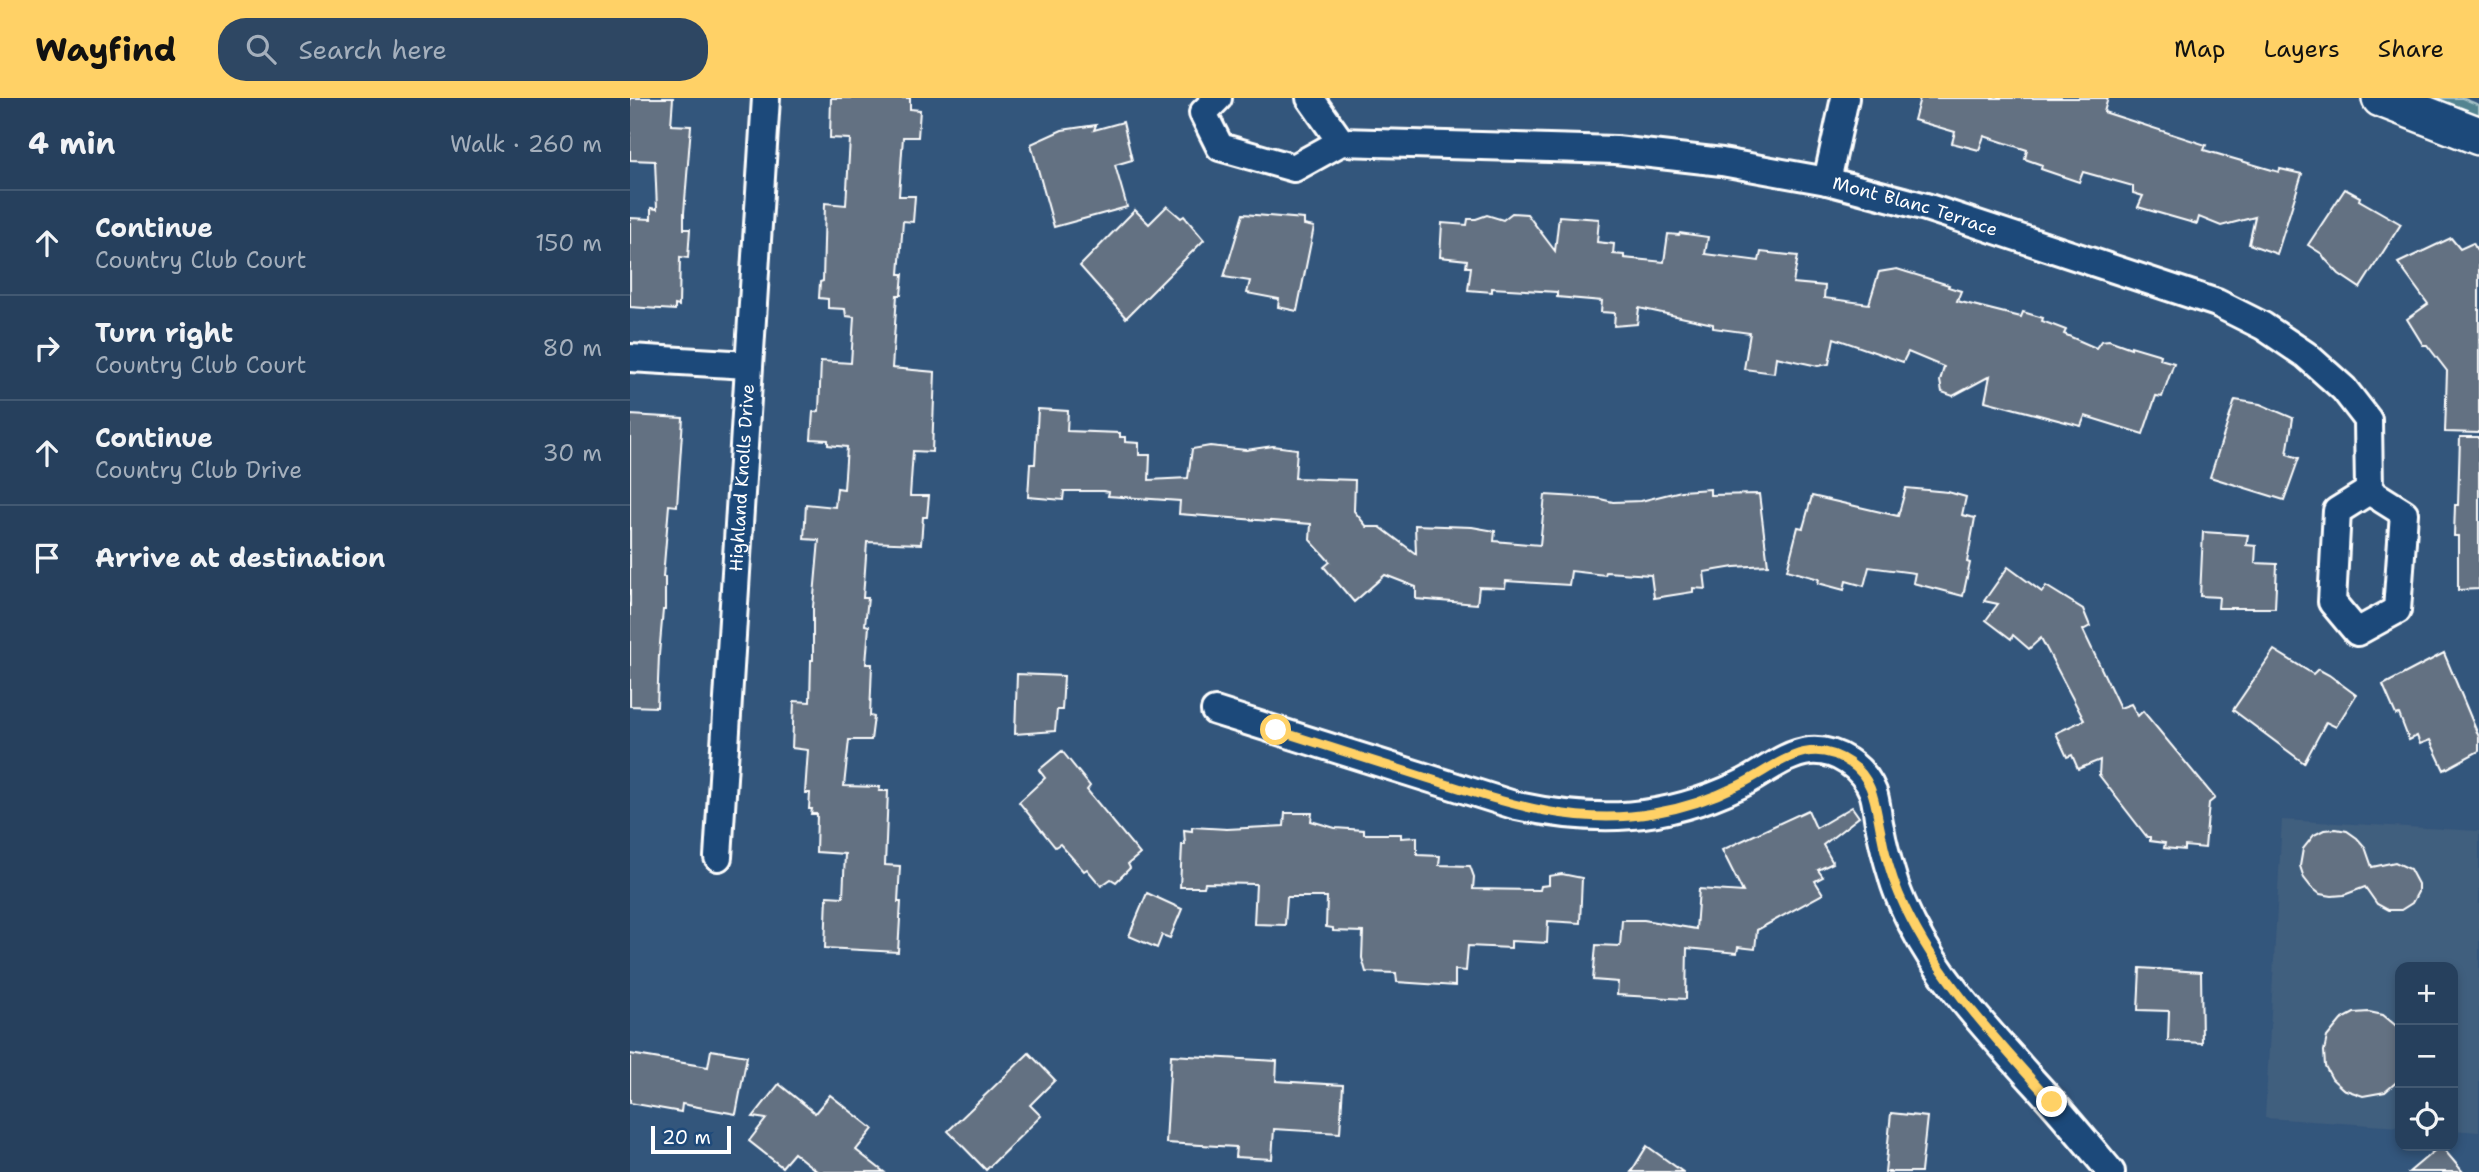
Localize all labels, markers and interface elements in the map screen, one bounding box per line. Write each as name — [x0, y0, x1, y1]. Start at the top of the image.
search box — [218, 18, 708, 81]
text: Wayfind — [35, 27, 176, 72]
icon: search — [242, 30, 280, 68]
text: Search here — [298, 32, 447, 67]
text: Map — [2174, 33, 2225, 65]
text: Layers — [2263, 33, 2340, 65]
text: Share — [2378, 33, 2444, 65]
text: 4 min — [28, 123, 115, 164]
text: Walk · 260 m — [450, 129, 602, 159]
street label: Mont Blanc Terrace — [1830, 171, 2001, 242]
text: Continue — [95, 210, 213, 245]
icon: ahead — [28, 224, 66, 262]
text: 150 m — [535, 228, 602, 258]
text: Country Club Court — [95, 245, 307, 275]
text: Turn right — [95, 315, 233, 350]
icon: right — [28, 329, 66, 367]
text: 80 m — [543, 333, 602, 363]
text: Country Club Court — [95, 350, 307, 380]
street label: Highland Knolls Drive — [724, 383, 760, 572]
text: Continue — [95, 420, 213, 455]
icon: ahead — [28, 434, 66, 472]
text: 30 m — [543, 438, 602, 468]
text: Country Club Drive — [95, 455, 302, 485]
icon: arrive — [28, 539, 66, 577]
text: Arrive at destination — [95, 540, 385, 575]
route start — [1260, 714, 1291, 745]
map controls — [2395, 962, 2458, 1151]
button: + — [2395, 962, 2458, 1025]
button: − — [2395, 1025, 2458, 1088]
route end — [2036, 1086, 2067, 1117]
button: locate — [2395, 1088, 2458, 1151]
scale bar — [651, 1123, 732, 1155]
text: 20 m — [662, 1125, 711, 1150]

